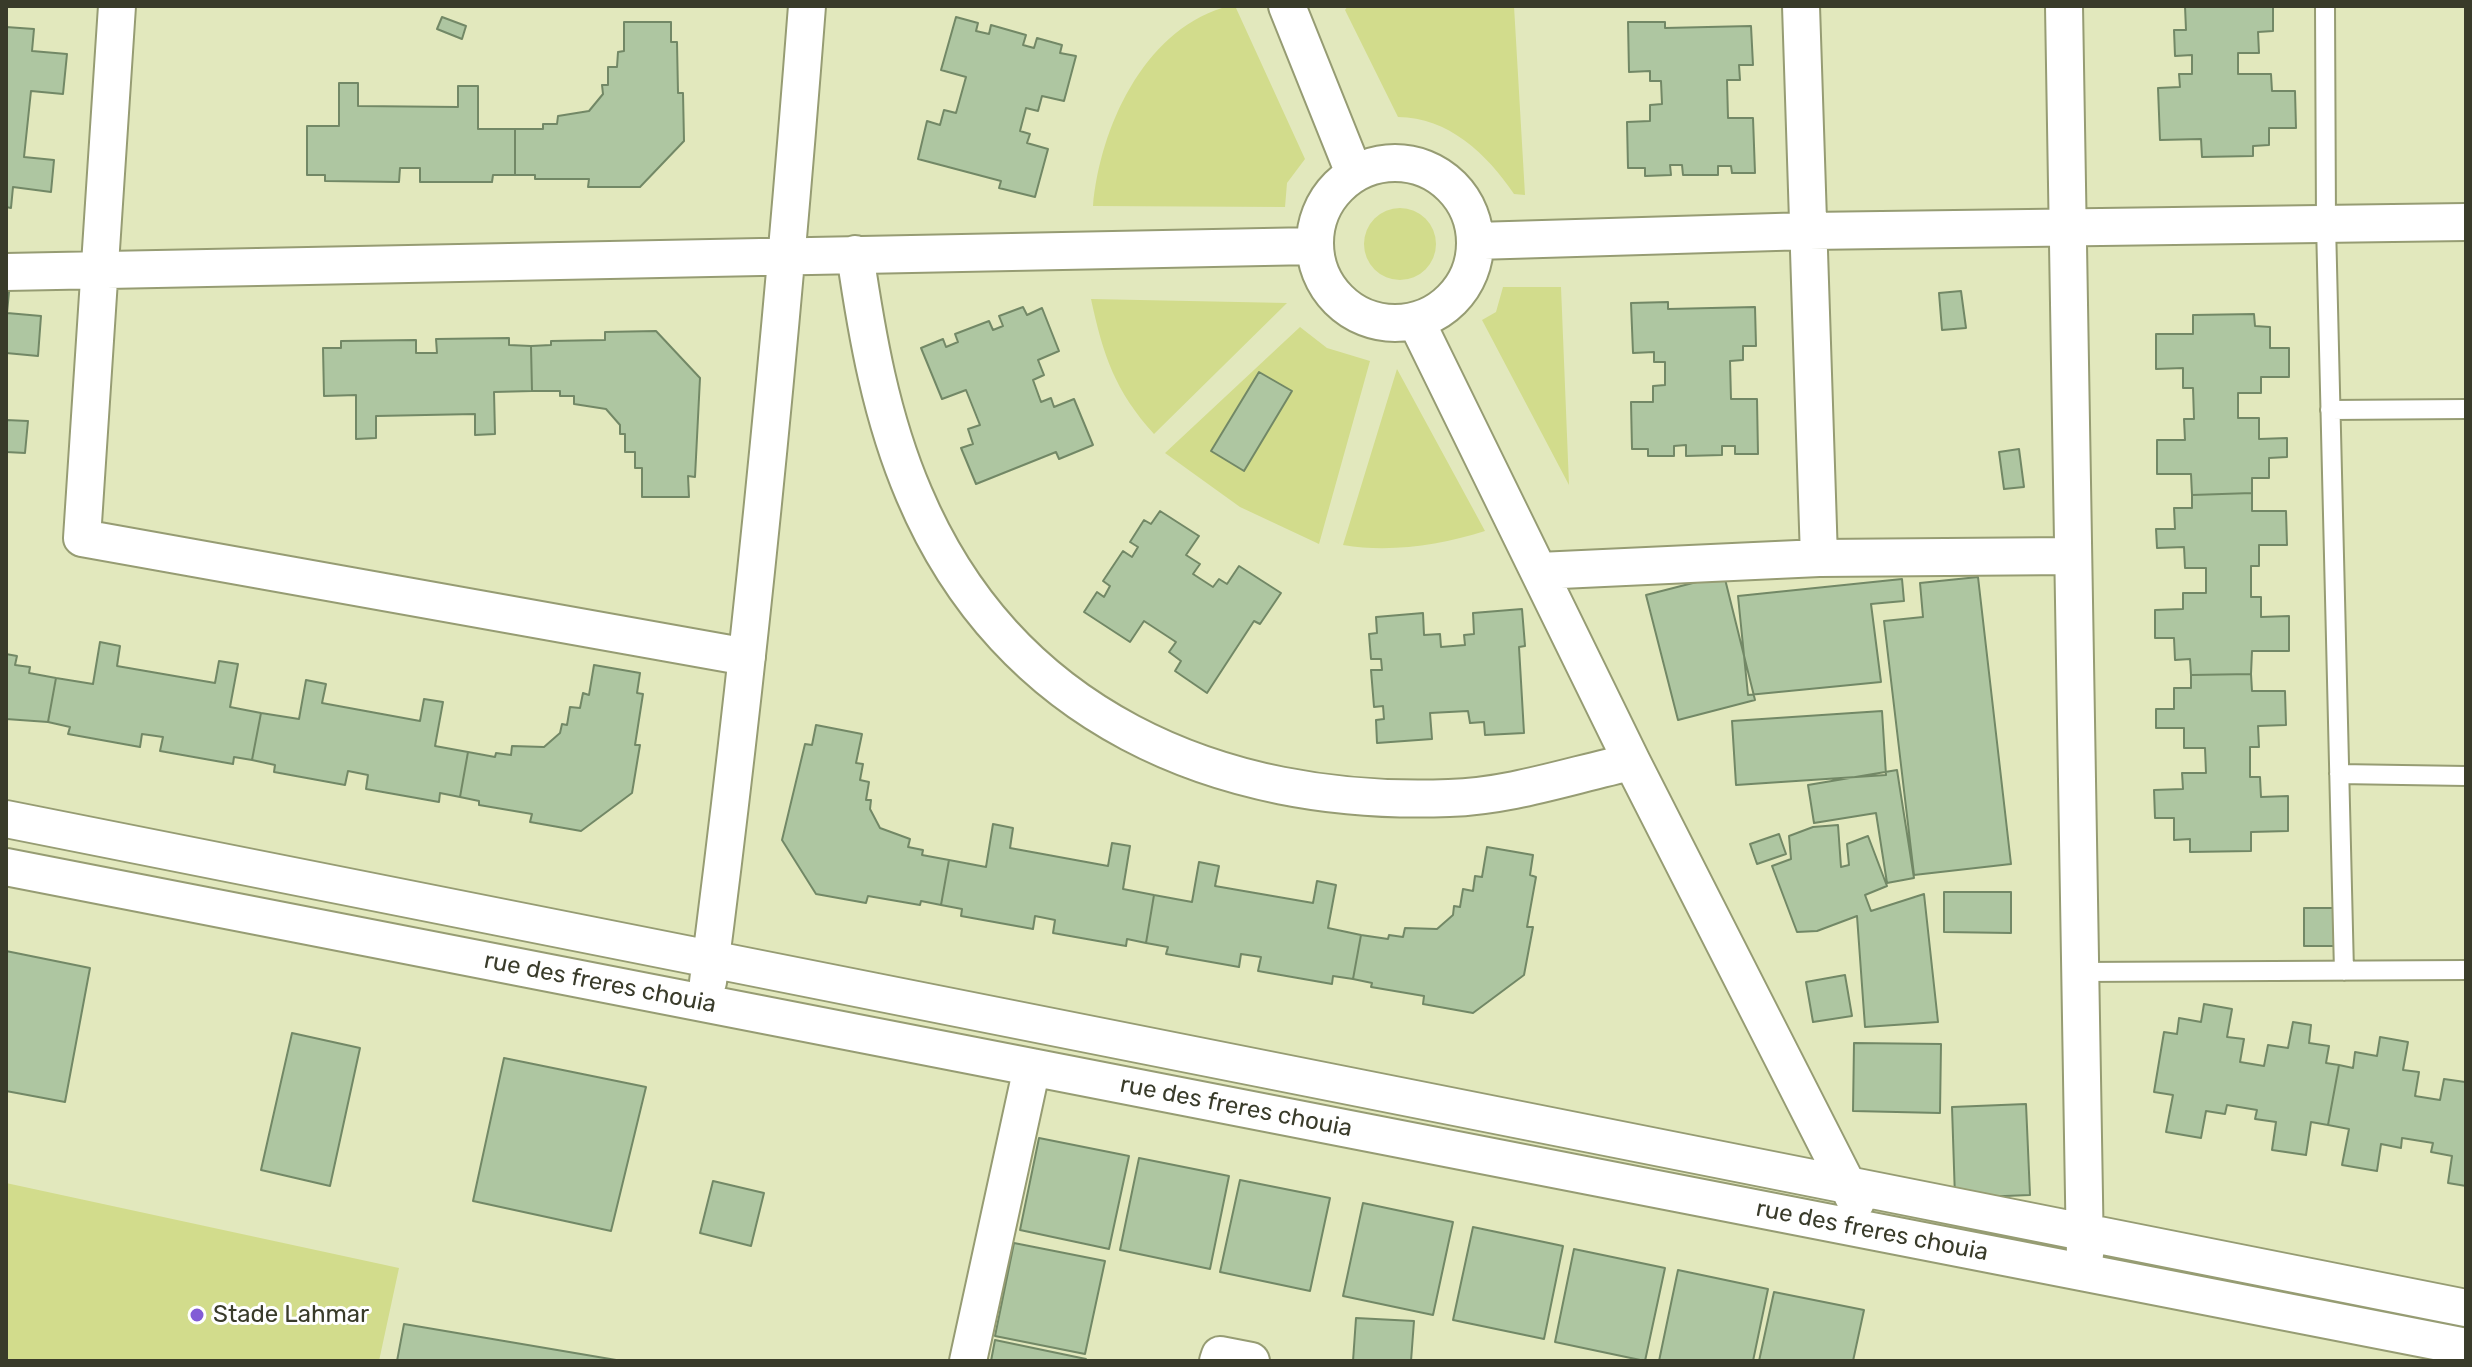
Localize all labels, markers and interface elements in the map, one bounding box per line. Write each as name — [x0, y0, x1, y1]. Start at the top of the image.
street label: rue des freres chouia — [481, 946, 719, 1020]
street label: rue des freres chouia — [1117, 1070, 1355, 1144]
street label: rue des freres chouia — [1753, 1194, 1991, 1268]
place label: Stade Lahmar — [213, 1301, 369, 1329]
marker: Stade Lahmar — [188, 1306, 206, 1324]

